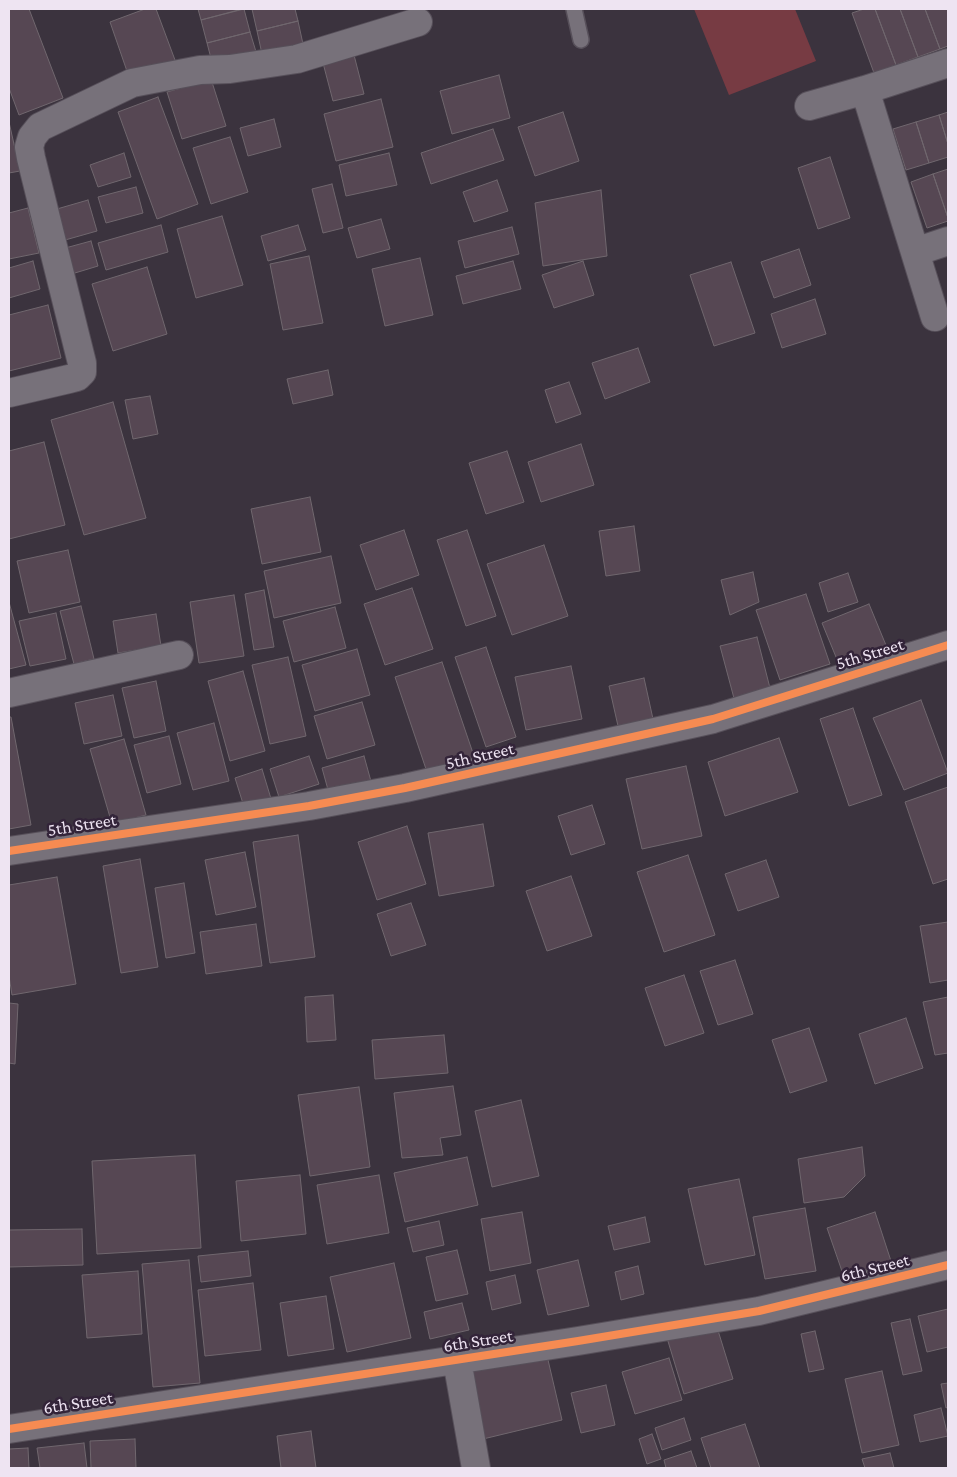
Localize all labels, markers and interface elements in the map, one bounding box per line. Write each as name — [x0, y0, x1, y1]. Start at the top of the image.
street label: 5th Street — [834, 634, 906, 674]
street label: 5th Street — [444, 738, 516, 774]
street label: 5th Street — [46, 809, 118, 841]
street label: 6th Street — [838, 1249, 912, 1287]
street label: 6th Street — [442, 1325, 514, 1357]
street label: 6th Street — [42, 1387, 114, 1419]

